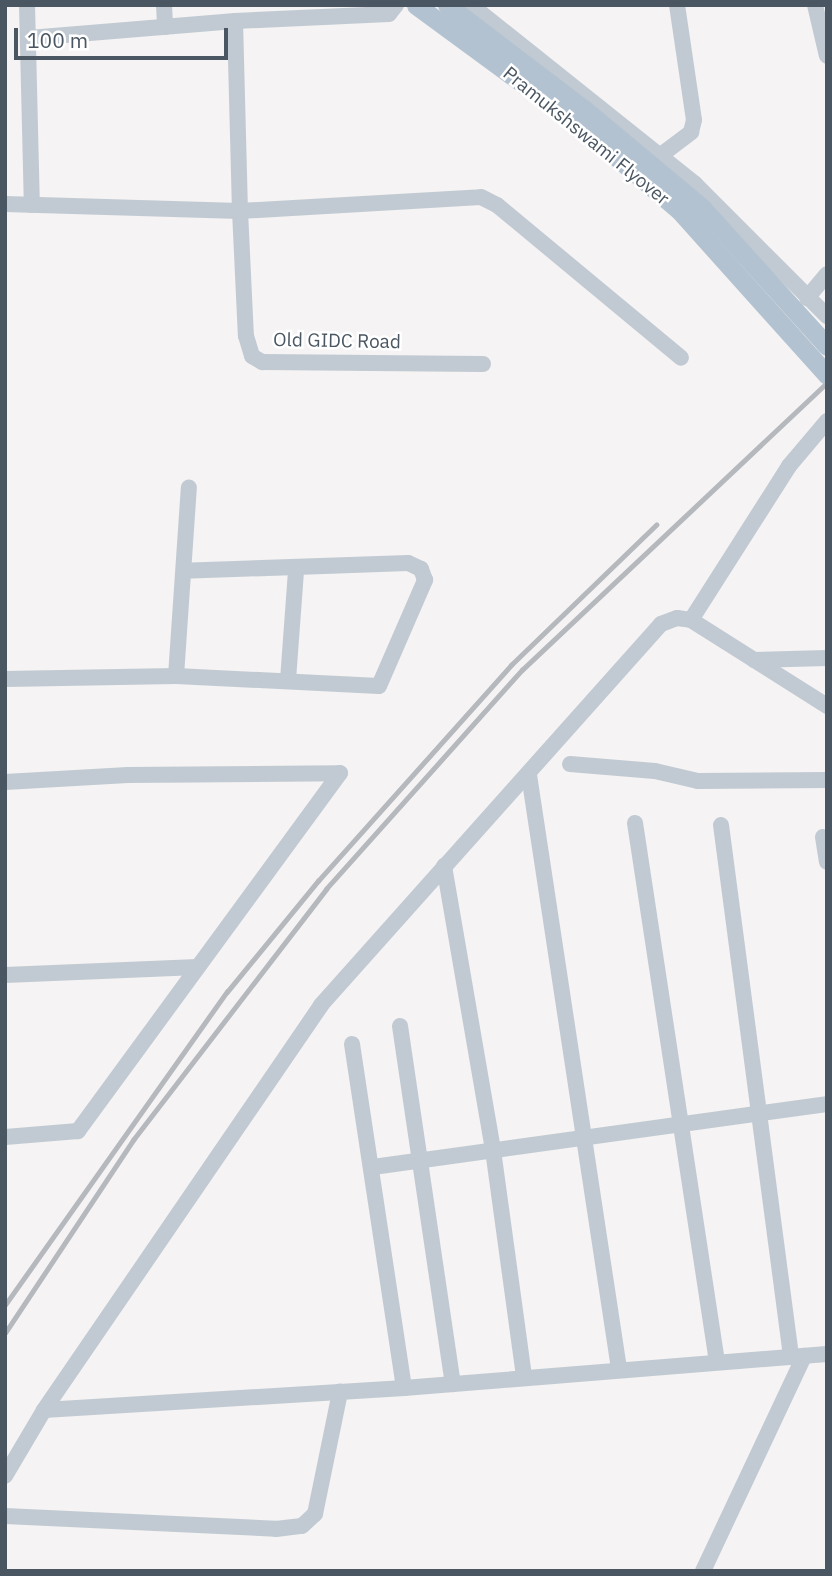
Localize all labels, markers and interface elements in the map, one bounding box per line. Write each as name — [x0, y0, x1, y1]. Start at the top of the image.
scale bar — [18, 14, 231, 58]
text: 100 m — [27, 26, 88, 54]
street label: Pramukshswami Flyover — [498, 62, 674, 210]
street label: Old GIDC Road — [273, 328, 401, 354]

